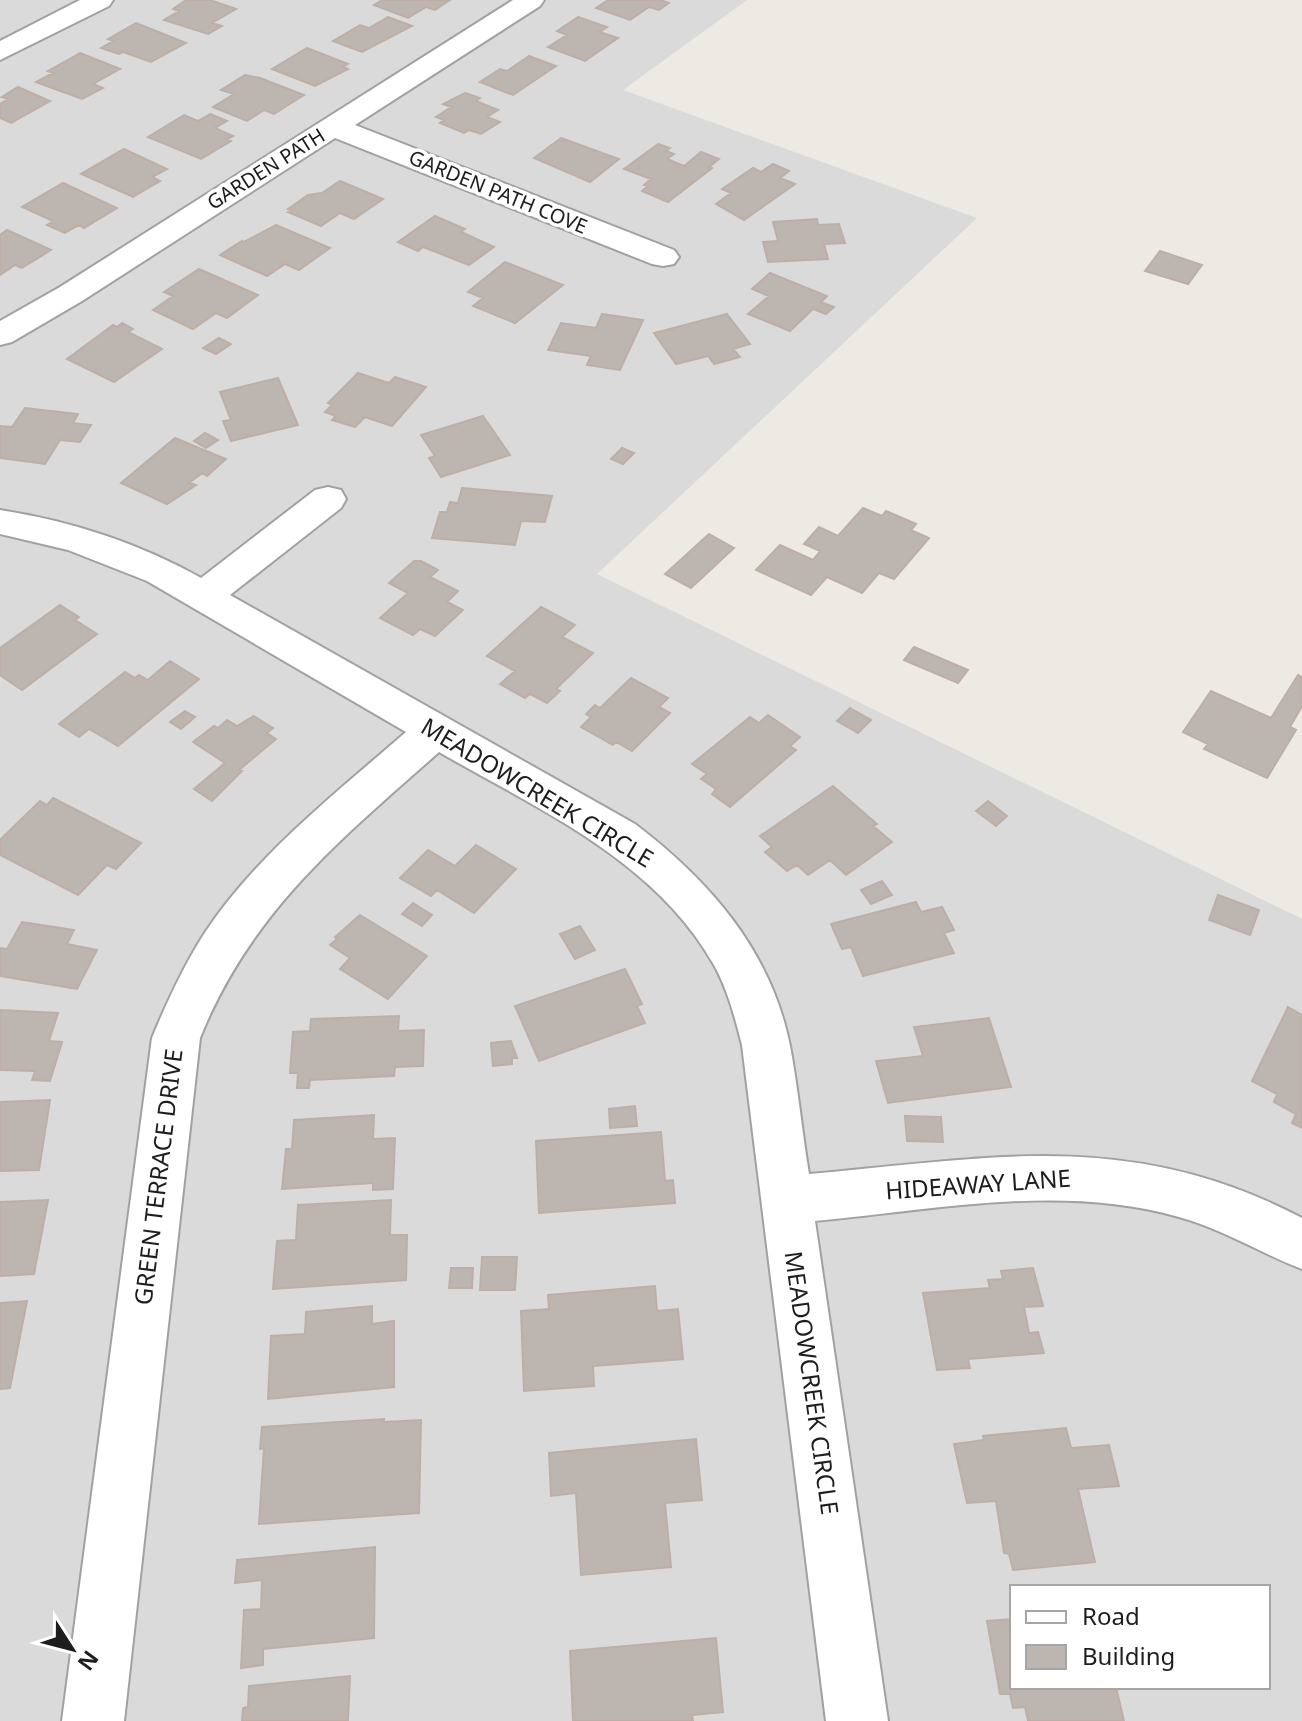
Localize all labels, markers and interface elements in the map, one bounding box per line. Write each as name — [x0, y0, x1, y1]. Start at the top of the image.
street label: GARDEN PATH — [202, 122, 330, 216]
street label: GARDEN PATH COVE — [405, 143, 591, 240]
street label: MEADOWCREEK CIRCLE — [415, 709, 660, 874]
street label: GREEN TERRACE DRIVE — [125, 1047, 190, 1307]
street label: HIDEAWAY LANE — [884, 1161, 1072, 1206]
street label: MEADOWCREEK CIRCLE — [778, 1249, 847, 1517]
legend — [1010, 1585, 1270, 1689]
text: Road — [1082, 1599, 1140, 1632]
north arrow — [32, 1609, 112, 1689]
text: Building — [1082, 1639, 1175, 1672]
text: N — [72, 1645, 106, 1677]

